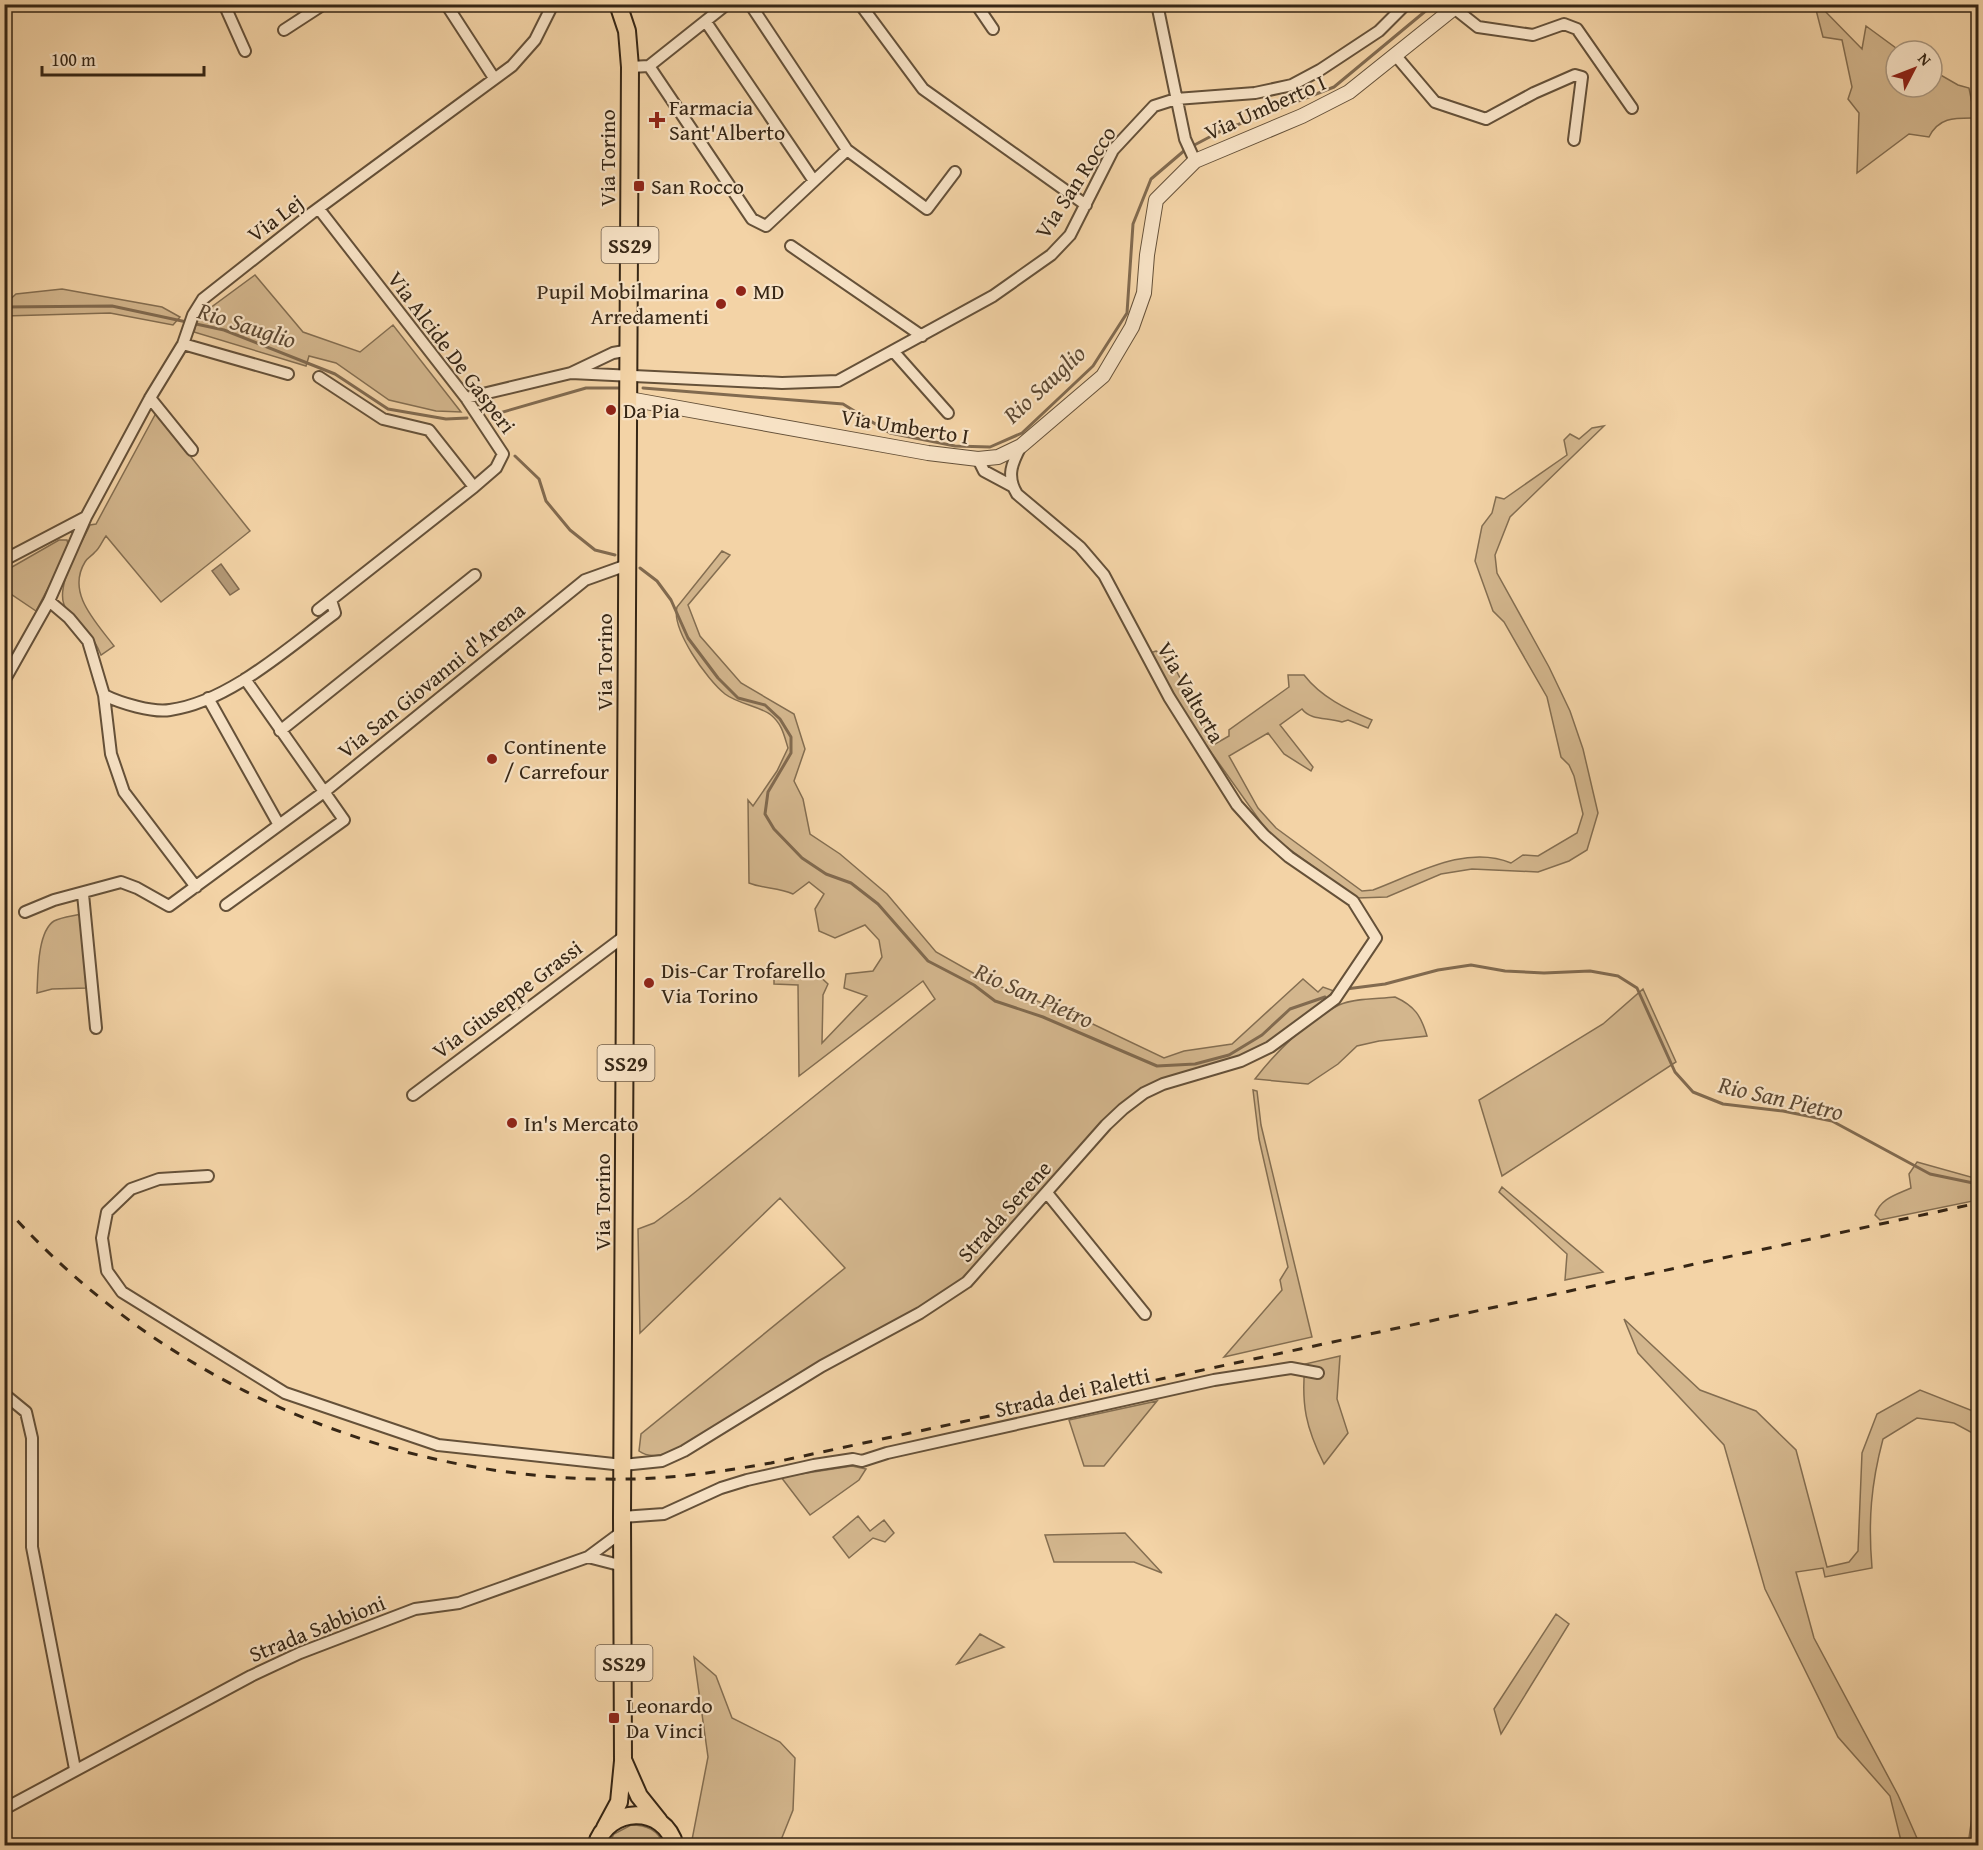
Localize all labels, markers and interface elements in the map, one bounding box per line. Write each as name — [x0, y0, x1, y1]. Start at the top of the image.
scale bar — [42, 39, 204, 77]
north arrow — [1884, 39, 1944, 99]
text: 100 m — [51, 46, 96, 73]
text: N — [1913, 47, 1938, 71]
street label: Via Umberto I — [1199, 66, 1331, 148]
place label: Farmacia Sant'Alberto — [669, 91, 785, 148]
street label: Via Torino — [591, 109, 623, 207]
marker: Farmacia Sant'Alberto — [650, 113, 664, 127]
street label: Via San Rocco — [1027, 119, 1123, 245]
place label: San Rocco — [651, 170, 744, 202]
marker: San Rocco — [632, 179, 646, 193]
street label: Via Lej — [240, 186, 310, 250]
road number: SS29 — [602, 227, 658, 263]
street label: Via Alcide De Gasperi — [380, 264, 524, 440]
place label: Pupil Mobilmarina Arredamenti — [537, 275, 710, 332]
place label: MD — [753, 275, 784, 307]
marker: MD — [734, 284, 748, 298]
water label: Rio Sauglio — [192, 292, 301, 357]
marker: Pupil Mobilmarina Arredamenti — [714, 297, 728, 311]
water label: Rio Sauglio — [994, 337, 1093, 432]
place label: Da Pia — [623, 394, 681, 426]
street label: Via Umberto I — [838, 400, 972, 452]
marker: Da Pia — [604, 403, 618, 417]
street label: Via San Giovanni d'Arena — [330, 594, 532, 766]
street label: Via Torino — [588, 613, 620, 711]
street label: Via Valtorta — [1149, 636, 1233, 749]
place label: Continente / Carrefour — [504, 730, 609, 787]
marker: Continente / Carrefour — [485, 752, 499, 766]
street label: Via Giuseppe Grassi — [425, 932, 589, 1066]
water label: Rio San Pietro — [968, 953, 1099, 1037]
place label: Dis-Car Trofarello Via Torino — [661, 954, 825, 1011]
marker: Dis-Car Trofarello Via Torino — [642, 976, 656, 990]
road number: SS29 — [598, 1045, 654, 1081]
water label: Rio San Pietro — [1714, 1066, 1847, 1129]
place label: In's Mercato — [524, 1107, 639, 1139]
marker: In's Mercato — [505, 1116, 519, 1130]
street label: Via Torino — [586, 1153, 618, 1251]
street label: Strada Serene — [949, 1153, 1059, 1269]
street label: Strada dei Paletti — [991, 1359, 1153, 1425]
street label: Strada Sabbioni — [244, 1586, 390, 1670]
road number: SS29 — [596, 1645, 652, 1681]
place label: Leonardo Da Vinci — [626, 1689, 713, 1746]
marker: Leonardo Da Vinci — [607, 1711, 621, 1725]

